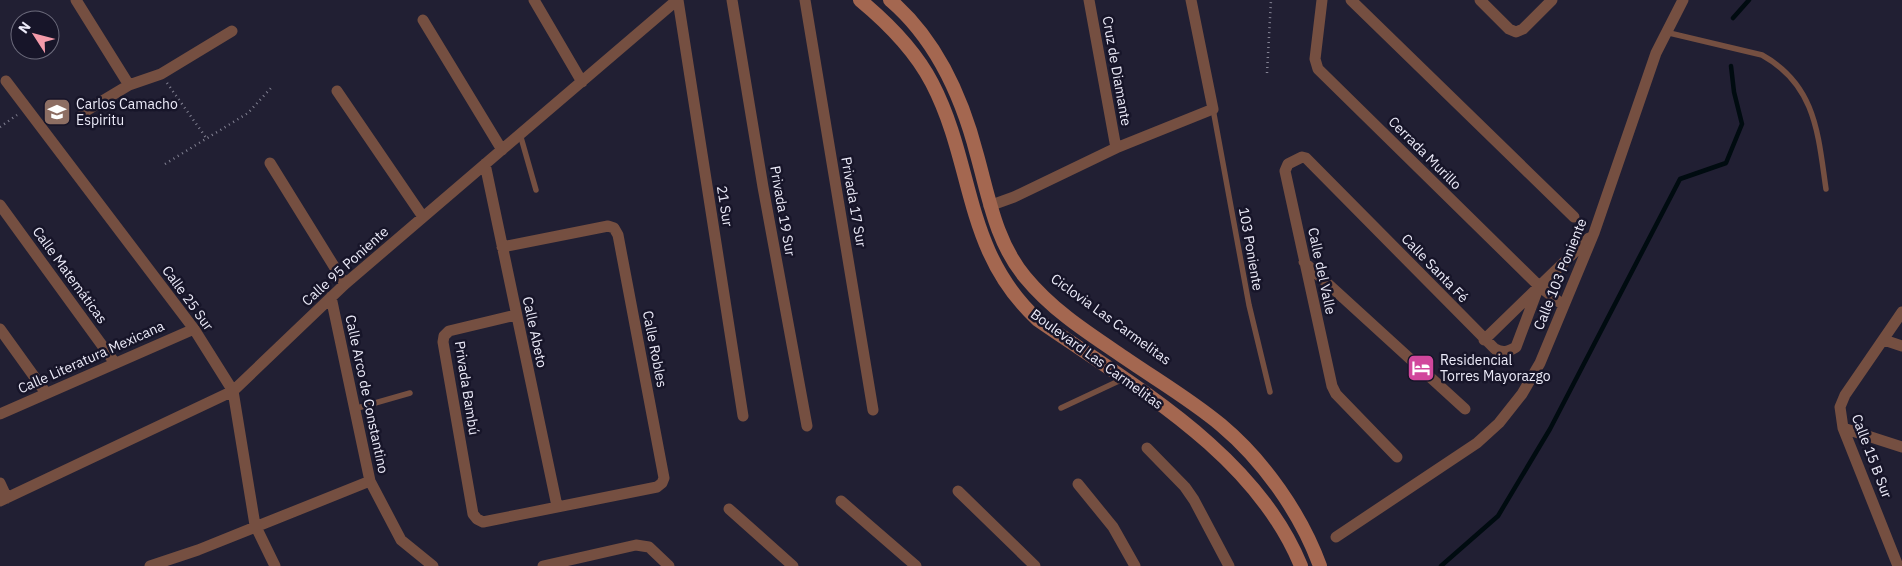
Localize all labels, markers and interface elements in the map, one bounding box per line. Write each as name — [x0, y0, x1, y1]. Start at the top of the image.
north arrow — [10, 10, 60, 60]
street label: Cruz de Diamante — [1098, 15, 1136, 128]
text: N — [14, 18, 35, 37]
place label: Carlos Camacho Espiritu — [76, 95, 178, 129]
school or university icon: Carlos Camacho Espiritu — [42, 97, 72, 127]
street label: Cerrada Murillo — [1385, 113, 1466, 194]
street label: Privada 17 Sur — [837, 155, 871, 249]
street label: Privada 19 Sur — [766, 164, 800, 258]
street label: 21 Sur — [713, 184, 737, 228]
street label: 103 Poniente — [1235, 206, 1267, 292]
street label: Calle 103 Poniente — [1529, 215, 1591, 332]
street label: Calle 95 Poniente — [298, 222, 392, 310]
street label: Calle Matemáticas — [29, 223, 111, 327]
street label: Calle del Valle — [1304, 226, 1340, 316]
street label: Calle Santa Fé — [1398, 230, 1473, 307]
street label: Calle 25 Sur — [158, 262, 218, 334]
street label: Ciclovia Las Carmelitas — [1047, 269, 1175, 369]
street label: Calle Abeto — [519, 295, 551, 369]
street label: Boulevard Las Carmelitas — [1027, 305, 1167, 413]
street label: Calle Robles — [639, 309, 671, 389]
street label: Calle Arco de Constantino — [341, 313, 393, 475]
street label: Calle Literatura Mexicana — [15, 316, 168, 397]
street label: Privada Bambú — [451, 340, 483, 436]
place label: Residencial Torres Mayorazgo — [1440, 351, 1551, 385]
hotel icon: Residencial Torres Mayorazgo — [1406, 353, 1436, 383]
street label: Calle 15 B Sur — [1848, 411, 1896, 501]

